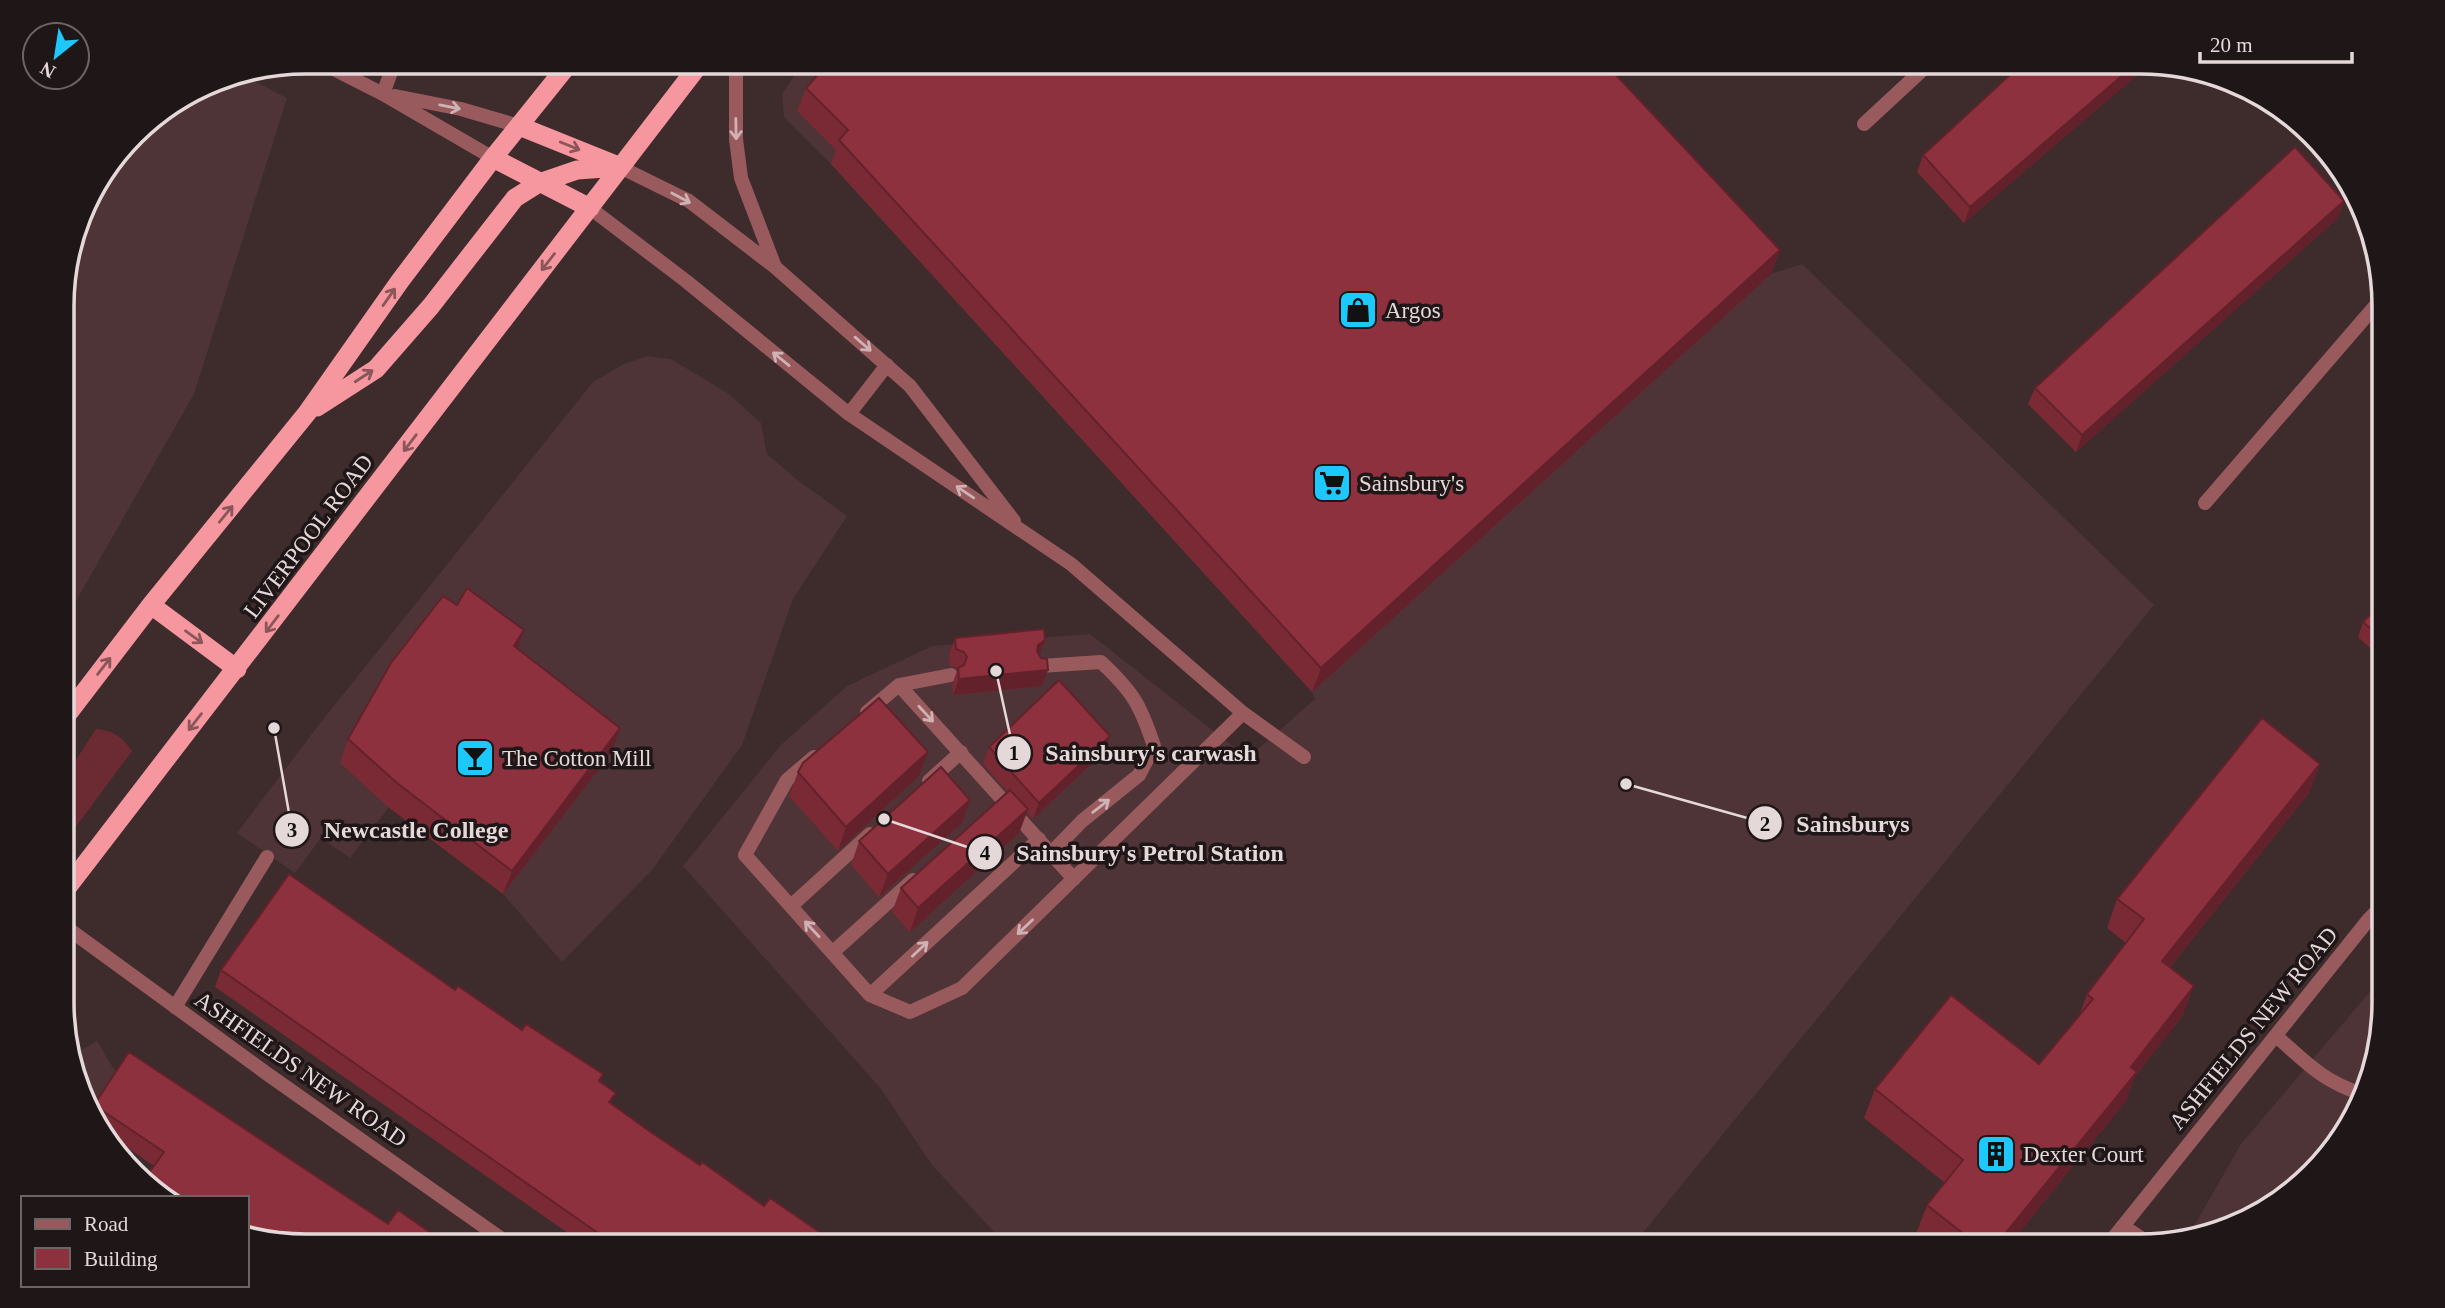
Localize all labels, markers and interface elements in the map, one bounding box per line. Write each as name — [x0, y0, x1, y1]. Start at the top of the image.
north arrow — [21, 21, 91, 91]
scale bar — [2200, 21, 2352, 65]
text: 20 m — [2210, 33, 2253, 57]
text: N — [36, 58, 59, 83]
one-way arrow — [439, 100, 461, 114]
one-way arrow — [729, 118, 743, 141]
one-way arrow — [559, 141, 580, 154]
one-way arrow — [670, 191, 691, 205]
one-way arrow — [540, 252, 555, 271]
one-way arrow — [382, 288, 396, 307]
shop icon: Argos — [1337, 289, 1379, 331]
place label: Argos — [1385, 298, 1441, 323]
one-way arrow — [854, 336, 872, 352]
one-way arrow — [772, 351, 790, 366]
one-way arrow — [354, 369, 374, 383]
one-way arrow — [402, 433, 417, 452]
street label: LIVERPOOL ROAD — [239, 450, 378, 623]
supermarket icon: Sainsbury's — [1311, 462, 1353, 504]
place label: Sainsbury's — [1359, 471, 1464, 496]
one-way arrow — [955, 485, 975, 499]
one-way arrow — [218, 505, 233, 523]
one-way arrow — [264, 614, 279, 632]
one-way arrow — [184, 630, 203, 644]
one-way arrow — [96, 657, 111, 675]
one-way arrow — [917, 705, 934, 722]
one-way arrow — [188, 713, 203, 731]
callout: Sainsbury's carwash — [997, 730, 1271, 775]
bar icon: The Cotton Mill — [454, 737, 496, 779]
text: Sainsbury's carwash — [1045, 740, 1257, 766]
text: 1 — [1009, 741, 1019, 765]
place label: The Cotton Mill — [502, 746, 652, 771]
one-way arrow — [1091, 799, 1110, 814]
callout: Sainsburys — [1748, 801, 1924, 846]
callout: Newcastle College — [275, 807, 522, 852]
text: Sainsburys — [1796, 811, 1910, 837]
text: 2 — [1760, 812, 1770, 836]
text: Newcastle College — [324, 817, 509, 843]
text: 3 — [287, 818, 297, 842]
callout: Sainsbury's Petrol Station — [967, 830, 1298, 875]
text: Sainsbury's Petrol Station — [1016, 840, 1284, 866]
text: 4 — [980, 841, 991, 865]
one-way arrow — [1016, 918, 1033, 935]
one-way arrow — [803, 921, 820, 938]
street label: ASHFIELDS NEW ROAD — [2164, 922, 2343, 1134]
one-way arrow — [911, 940, 928, 957]
street label: ASHFIELDS NEW ROAD — [190, 987, 411, 1152]
building icon: Dexter Court — [1975, 1133, 2017, 1175]
place label: Dexter Court — [2023, 1142, 2144, 1167]
legend — [21, 1196, 248, 1287]
text: Road — [84, 1212, 129, 1236]
text: Building — [84, 1247, 158, 1271]

